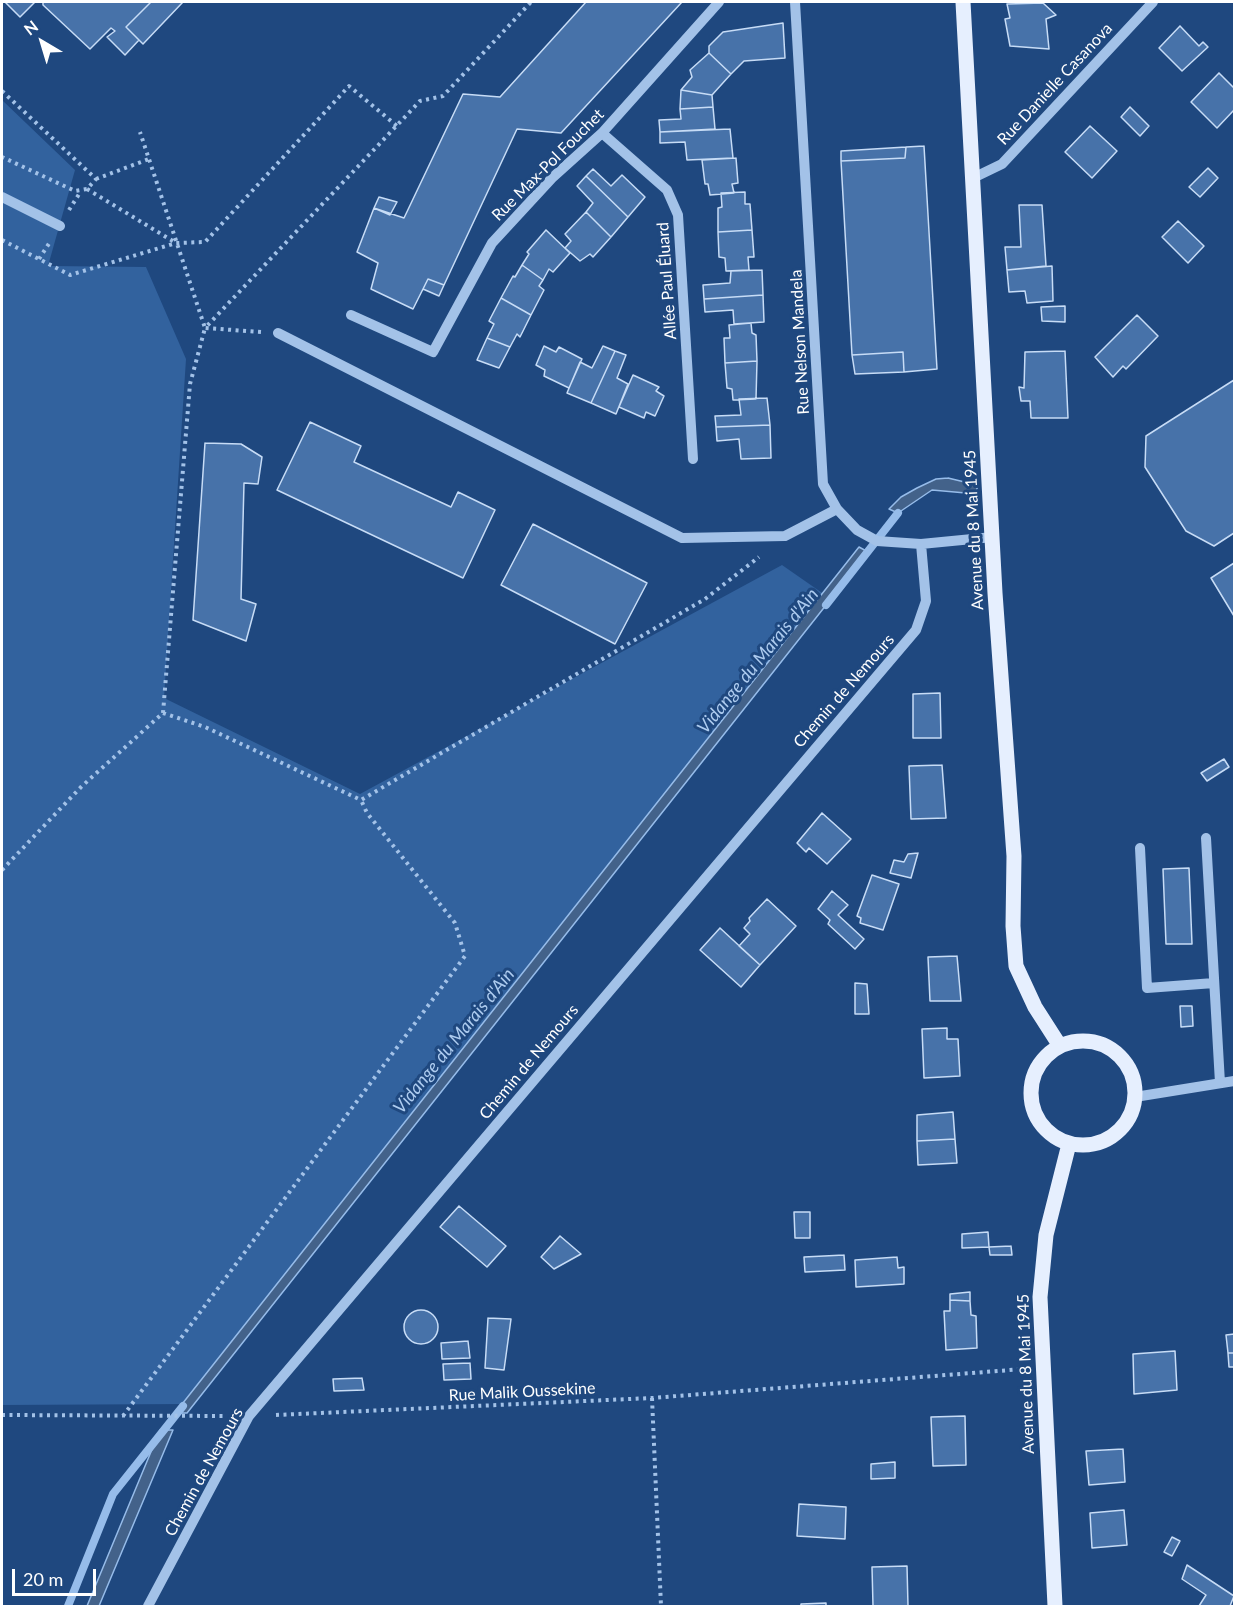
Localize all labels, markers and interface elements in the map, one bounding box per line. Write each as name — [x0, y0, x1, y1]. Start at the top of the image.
north arrow — [12, 12, 72, 72]
text: N — [20, 16, 41, 39]
street label: Rue Danielle Casanova — [994, 19, 1116, 149]
street label: Rue Max-Pol Fouchet — [488, 105, 608, 225]
street label: Allée Paul Éluard — [653, 222, 681, 340]
street label: Rue Nelson Mandela — [787, 269, 813, 415]
street label: Avenue du 8 Mai 1945 — [960, 450, 988, 610]
water label: Vidange du Marais d'Ain — [693, 584, 823, 738]
street label: Chemin de Nemours — [790, 630, 898, 752]
water label: Vidange du Marais d'Ain — [389, 964, 519, 1118]
street label: Chemin de Nemours — [475, 1001, 583, 1123]
street label: Avenue du 8 Mai 1945 — [1014, 1294, 1038, 1454]
street label: Rue Malik Oussekine — [448, 1379, 596, 1405]
street label: Chemin de Nemours — [161, 1404, 247, 1540]
scale bar — [15, 1557, 99, 1595]
text: 20 m — [23, 1568, 63, 1590]

